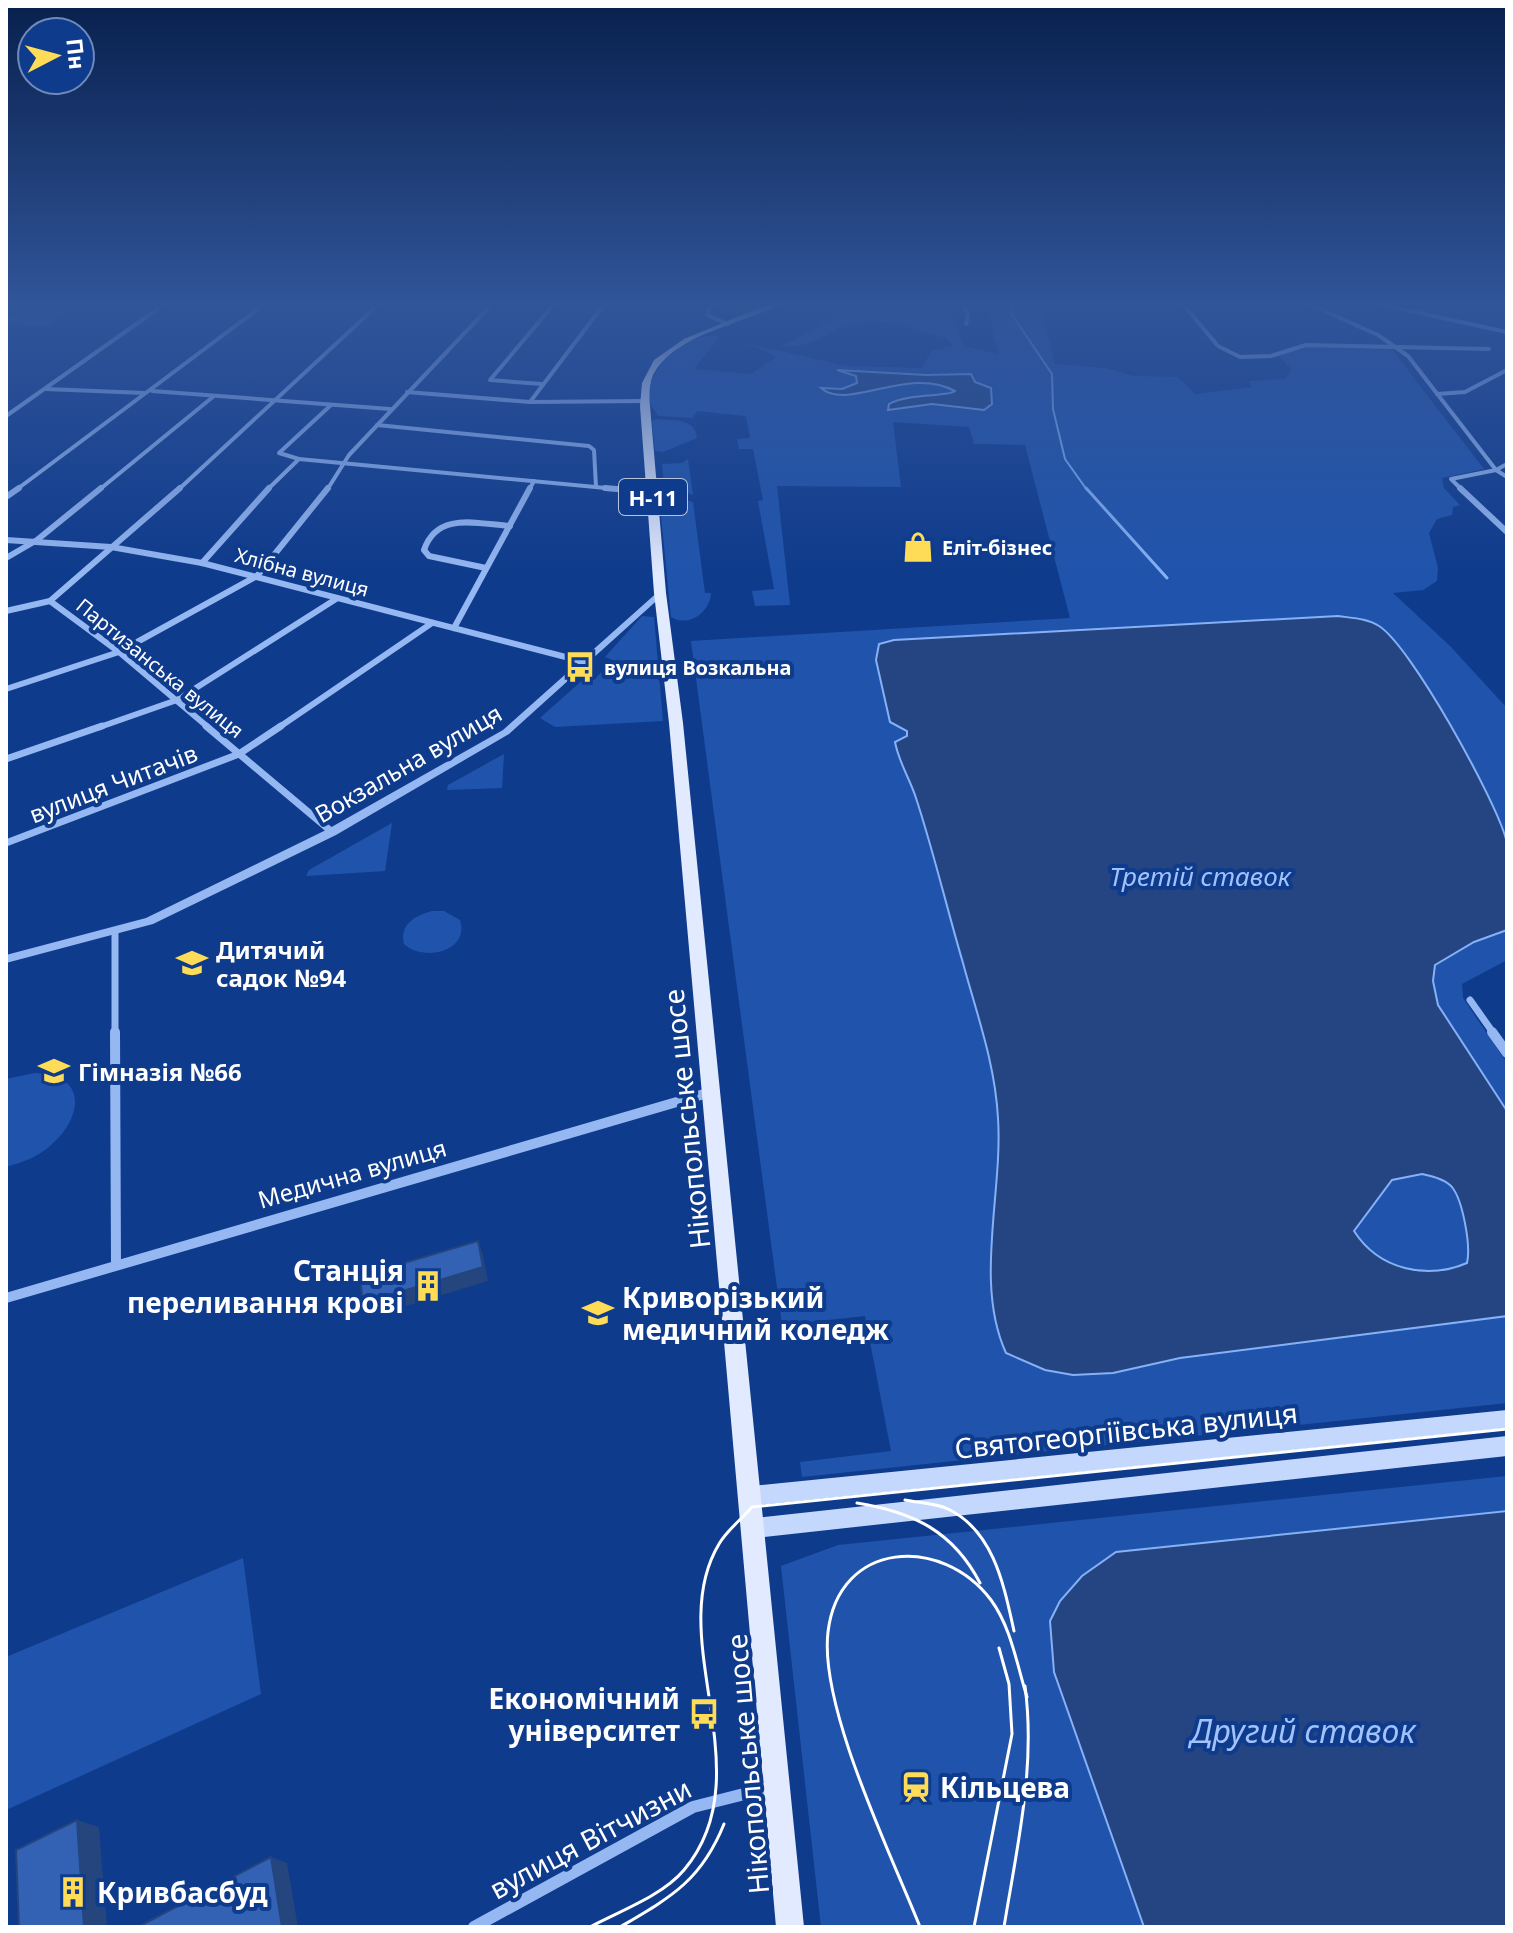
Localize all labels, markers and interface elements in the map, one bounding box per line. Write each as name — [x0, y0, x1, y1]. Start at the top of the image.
north arrow — [16, 16, 96, 96]
text: Пн — [60, 37, 93, 71]
road number: Н-11 — [619, 479, 687, 515]
shop icon: Еліт-бізнес — [901, 530, 935, 564]
place label: Еліт-бізнес — [942, 534, 1052, 561]
street label: Хлібна вулиця — [232, 541, 372, 603]
street label: Партизанська вулиця — [71, 592, 249, 744]
bus stop icon: вулиця Возкальна — [563, 650, 597, 684]
place label: вулиця Возкальна — [604, 654, 792, 681]
street label: Вокзальна вулиця — [308, 696, 508, 830]
street label: вулиця Читачів — [24, 736, 202, 830]
water label: Третій ставок — [1109, 858, 1293, 894]
place label: Дитячий садок №94 — [216, 933, 346, 994]
school or university icon: Дитячий садок №94 — [175, 946, 209, 980]
street label: Нікопольське шосе — [653, 987, 719, 1251]
school or university icon: Гімназія №66 — [37, 1054, 71, 1088]
place label: Гімназія №66 — [78, 1055, 242, 1088]
street label: Медична вулиця — [254, 1130, 450, 1216]
place label: Станція переливання крові — [127, 1251, 404, 1321]
building icon: Станція переливання крові — [411, 1269, 445, 1303]
place label: Криворізький медичний коледж — [622, 1278, 890, 1348]
school or university icon: Криворізький медичний коледж — [581, 1296, 615, 1330]
street label: Святогеоргіївська вулиця — [953, 1393, 1299, 1467]
street label: Нікопольське шосе — [717, 1632, 777, 1896]
place label: Економічний університет — [488, 1679, 680, 1749]
bus stop icon: Економічний університет — [687, 1697, 721, 1731]
water label: Другий ставок — [1187, 1709, 1417, 1752]
place label: Кільцева — [940, 1768, 1070, 1806]
street label: вулиця Вітчизни — [482, 1769, 698, 1907]
station icon: Кільцева — [899, 1770, 933, 1804]
place label: Кривбасбуд — [97, 1873, 268, 1911]
building icon: Кривбасбуд — [56, 1875, 90, 1909]

